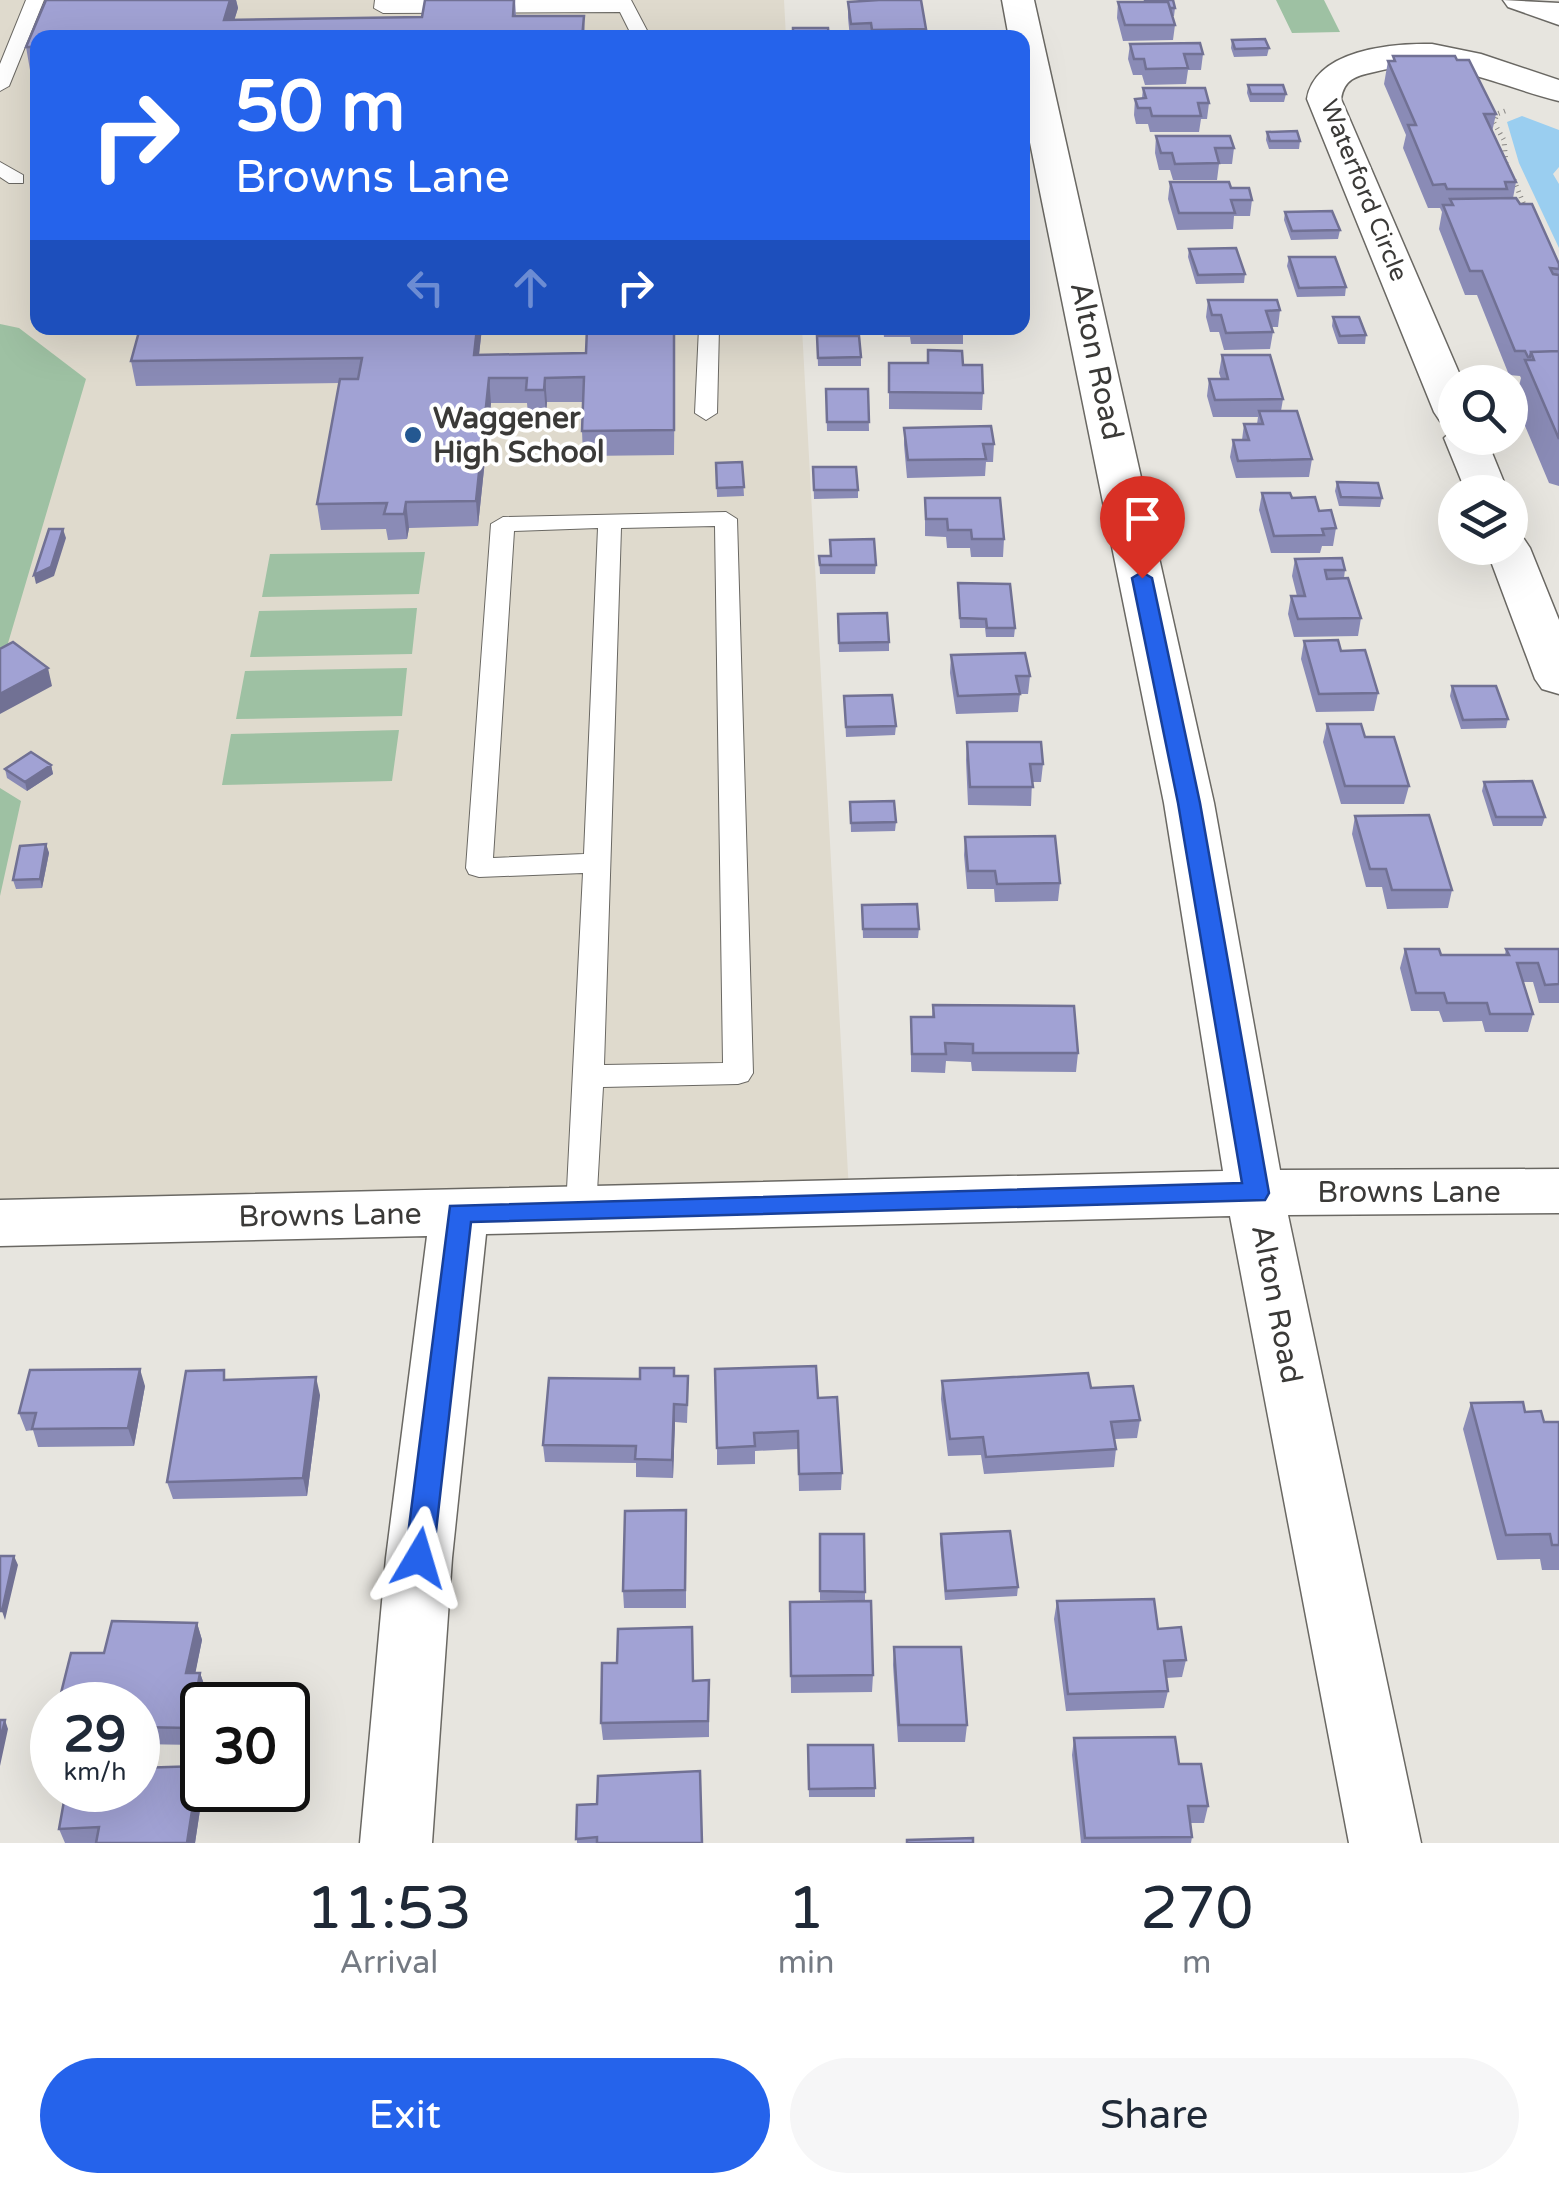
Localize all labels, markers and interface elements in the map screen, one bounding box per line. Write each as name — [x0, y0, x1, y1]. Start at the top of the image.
text: 50 m — [235, 66, 405, 150]
icon: right — [70, 70, 200, 200]
street label: Waterford Circle — [1314, 95, 1414, 286]
text: Browns Lane — [235, 151, 510, 205]
icon: left — [398, 260, 453, 315]
icon: ahead — [503, 260, 558, 315]
icon: right — [608, 260, 663, 315]
street label: Alton Road — [1062, 279, 1131, 444]
map controls — [1438, 365, 1528, 565]
button: search — [1438, 365, 1528, 455]
place label: Waggener High School — [433, 400, 605, 471]
marker: Waggener High School — [402, 424, 424, 446]
button: layers — [1438, 475, 1528, 565]
pin — [1100, 476, 1185, 579]
icon: arrive — [1115, 491, 1170, 546]
street label: Browns Lane — [1317, 1174, 1501, 1211]
street label: Browns Lane — [238, 1195, 422, 1236]
street label: Alton Road — [1243, 1222, 1310, 1386]
position arrow — [367, 1506, 471, 1610]
speed limit sign: 30 — [180, 1682, 310, 1812]
text: 29 — [64, 1705, 126, 1765]
text: km/h — [64, 1757, 126, 1787]
text: 11:53 — [306, 1873, 472, 1945]
text: 1 — [787, 1873, 825, 1945]
text: 270 — [1140, 1873, 1253, 1945]
text: Arrival — [339, 1944, 438, 1982]
text: min — [778, 1944, 835, 1982]
text: m — [1182, 1944, 1211, 1982]
button: Exit — [40, 2058, 770, 2173]
button: Share — [790, 2058, 1519, 2173]

